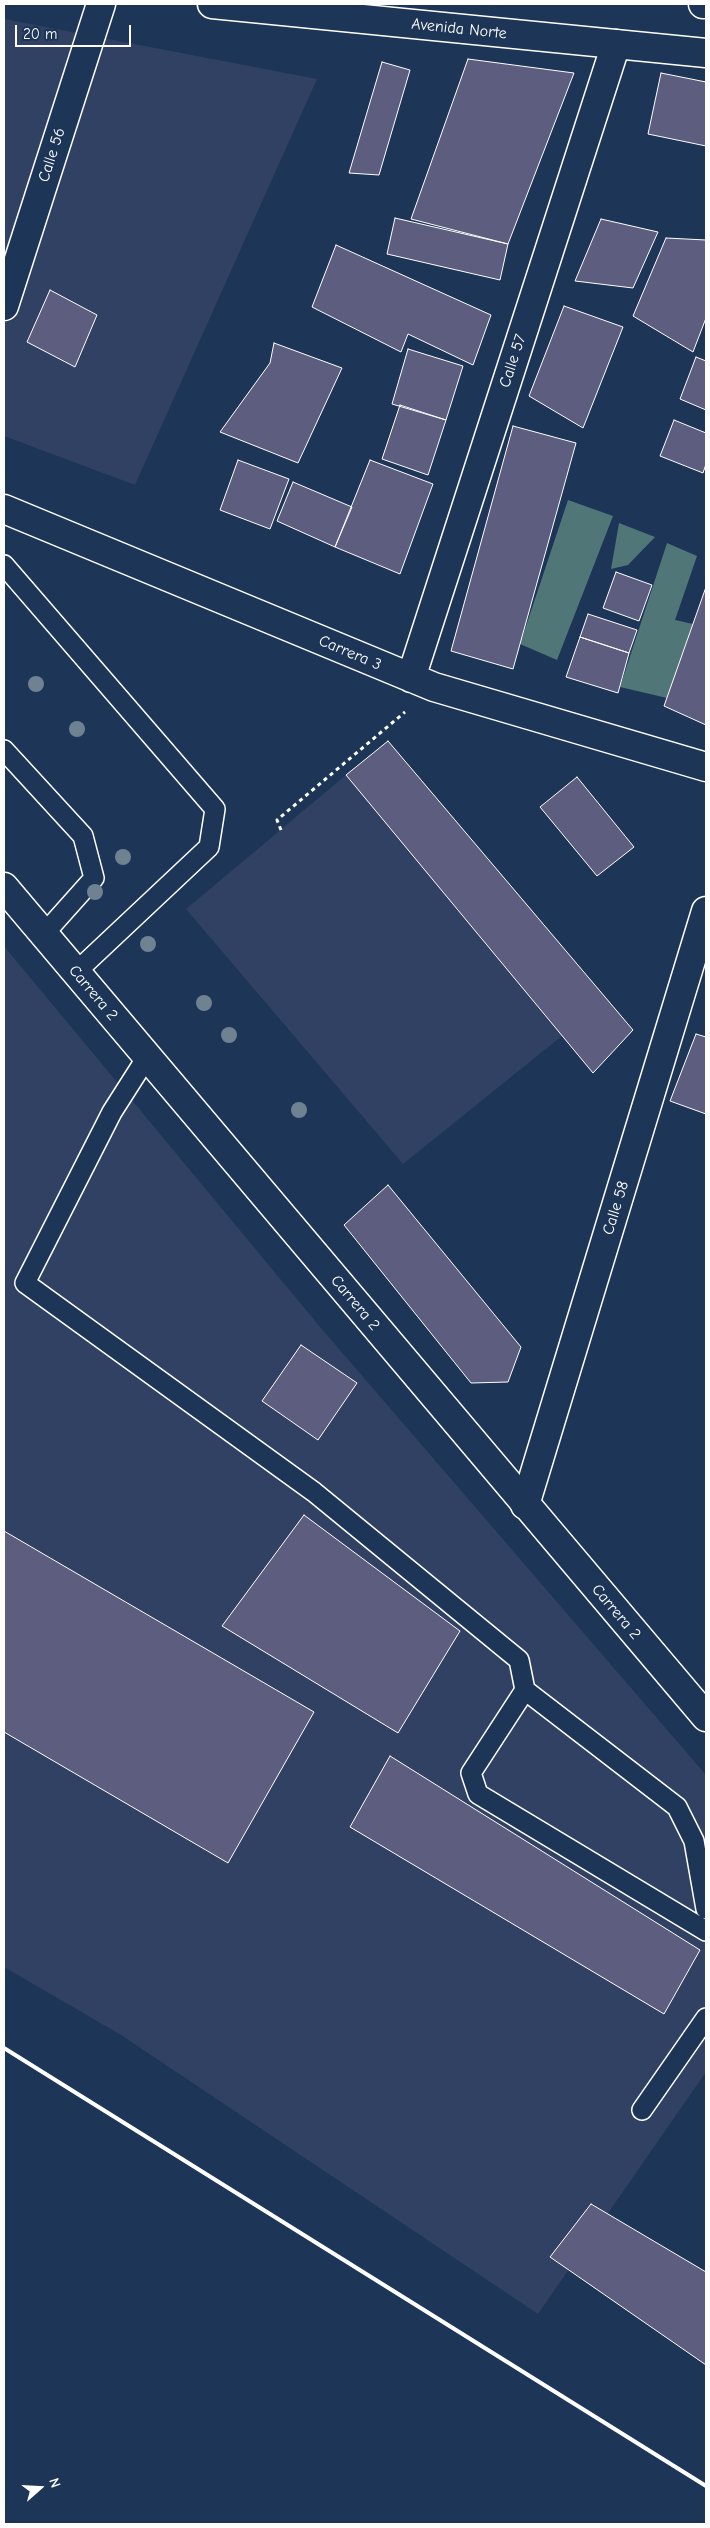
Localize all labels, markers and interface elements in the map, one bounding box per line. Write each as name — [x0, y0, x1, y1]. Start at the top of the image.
street label: Avenida Norte — [410, 14, 508, 44]
scale bar — [18, 15, 134, 47]
text: 20 m — [23, 25, 57, 43]
street label: Calle 56 — [34, 126, 70, 184]
street label: Calle 57 — [495, 332, 531, 390]
street label: Carrera 3 — [316, 631, 384, 675]
street label: Carrera 2 — [64, 961, 122, 1025]
street label: Calle 58 — [599, 1179, 633, 1237]
street label: Carrera 2 — [326, 1271, 384, 1335]
street label: Carrera 2 — [587, 1580, 645, 1644]
north arrow — [15, 2463, 65, 2513]
text: N — [45, 2476, 64, 2490]

